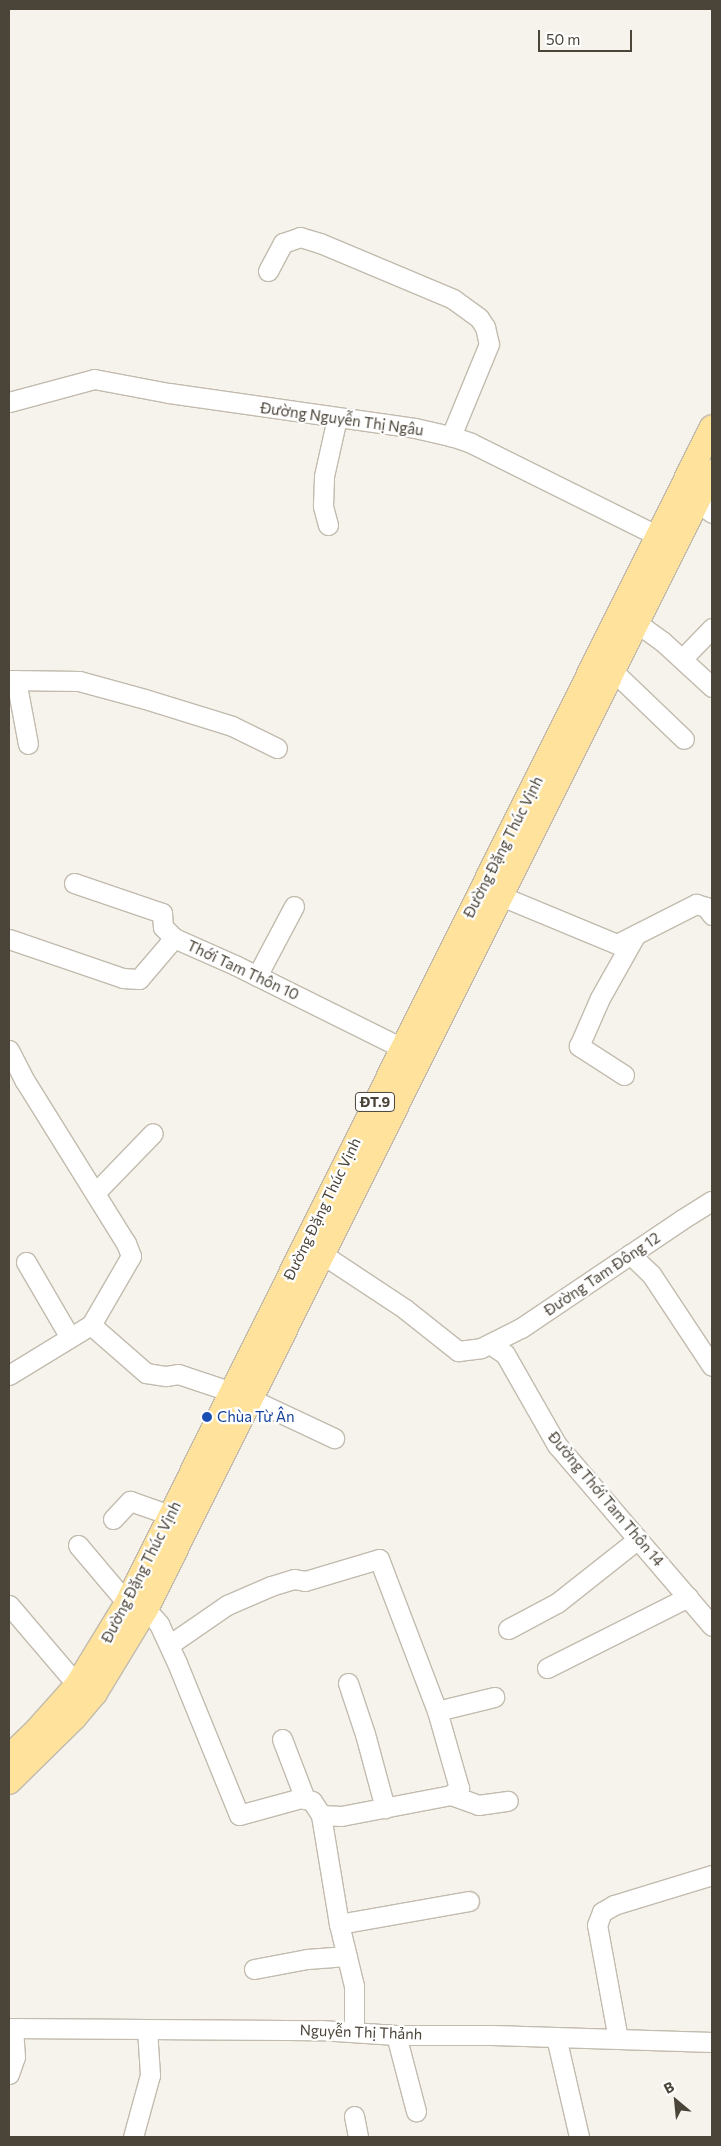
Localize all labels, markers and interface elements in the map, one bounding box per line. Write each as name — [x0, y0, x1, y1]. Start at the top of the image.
scale bar — [541, 20, 635, 52]
text: 50 m — [546, 30, 580, 48]
street label: Đường Nguyễn Thị Ngâu — [259, 399, 425, 439]
street label: Đường Đặng Thúc Vịnh — [460, 773, 546, 921]
street label: Thới Tam Thôn 10 — [184, 936, 302, 1004]
road number: ĐT.9 — [354, 1090, 396, 1114]
street label: Đường Đặng Thúc Vịnh — [280, 1135, 364, 1283]
street label: Đường Tam Đông 12 — [541, 1228, 663, 1320]
place label: Chùa Từ Ân — [217, 1408, 295, 1426]
marker: Chùa Từ Ân — [201, 1411, 213, 1423]
street label: Đường Thới Tam Thôn 14 — [544, 1428, 668, 1570]
street label: Đường Đặng Thúc Vịnh — [98, 1498, 184, 1646]
street label: Nguyễn Thị Thảnh — [299, 2021, 423, 2043]
north arrow — [651, 2076, 701, 2126]
text: B — [661, 2078, 677, 2097]

